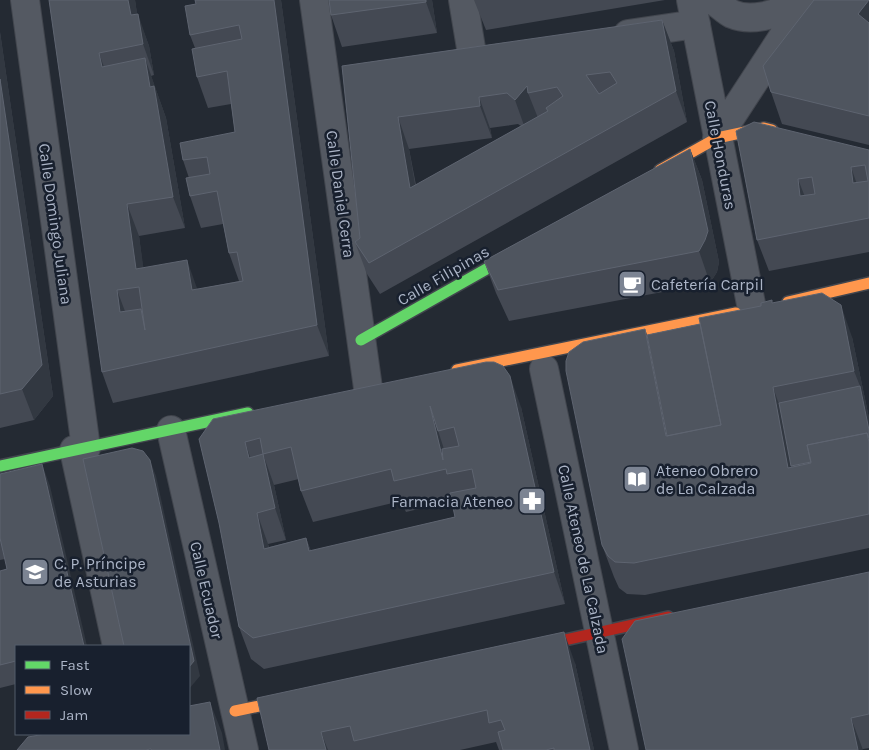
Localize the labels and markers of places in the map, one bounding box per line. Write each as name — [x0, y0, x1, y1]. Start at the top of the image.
cafe icon: Cafetería Carpil — [617, 269, 647, 299]
place label: Cafetería Carpil — [651, 275, 764, 294]
place label: Ateneo Obrero de La Calzada — [656, 461, 758, 498]
library icon: Ateneo Obrero de La Calzada — [622, 464, 652, 494]
pharmacy icon: Farmacia Ateneo — [517, 486, 547, 516]
place label: Farmacia Ateneo — [391, 492, 513, 511]
place label: C. P. Príncipe de Asturias — [54, 554, 146, 591]
school or university icon: C. P. Príncipe de Asturias — [20, 557, 50, 587]

